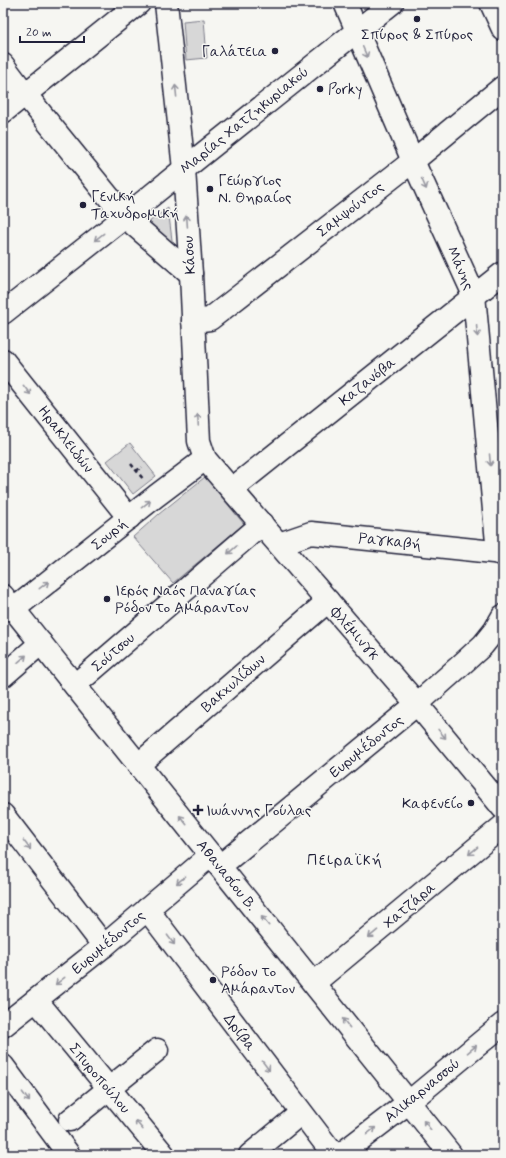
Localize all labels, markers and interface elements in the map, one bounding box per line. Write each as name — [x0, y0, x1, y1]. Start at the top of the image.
marker: Σπύρος & Σπύρος — [412, 14, 422, 24]
scale bar — [20, 18, 84, 44]
text: 20 m — [26, 25, 52, 41]
place label: Σπύρος & Σπύρος — [361, 25, 474, 45]
place label: Γαλάτεια — [201, 42, 267, 62]
one-way arrow — [362, 45, 370, 57]
marker: Γαλάτεια — [270, 46, 280, 56]
street label: Μαρίας Χατζηκυριακού — [176, 62, 313, 179]
place label: Porky — [328, 80, 362, 100]
marker: Porky — [315, 84, 325, 94]
one-way arrow — [172, 85, 179, 98]
place label: Γεώργιος Ν. Θηραίος — [218, 171, 292, 208]
street label: Σαμψούντος — [313, 177, 388, 242]
one-way arrow — [420, 177, 428, 189]
marker: Γεώργιος Ν. Θηραίος — [205, 184, 215, 194]
place label: Γενική Ταχυδρομική — [91, 187, 180, 224]
marker: Γενική Ταχυδρομική — [78, 200, 88, 210]
one-way arrow — [184, 215, 191, 228]
one-way arrow — [93, 233, 104, 242]
street label: Κάσου — [179, 235, 201, 275]
street label: Μάνης — [442, 243, 479, 294]
one-way arrow — [474, 324, 481, 337]
street label: Καζανόβα — [335, 352, 400, 411]
one-way arrow — [23, 385, 32, 396]
street label: Ηρακλειδών — [33, 402, 98, 478]
one-way arrow — [195, 414, 202, 427]
one-way arrow — [486, 453, 493, 466]
one-way arrow — [141, 500, 151, 509]
street label: Σουρή — [88, 514, 132, 555]
street label: Ραγκαβή — [357, 529, 422, 555]
one-way arrow — [227, 545, 237, 554]
one-way arrow — [39, 581, 50, 590]
place label: Ιερός Ναός Παναγίας Ρόδον το Αμάραντον — [115, 581, 256, 618]
marker: Ιερός Ναός Παναγίας Ρόδον το Αμάραντον — [102, 594, 112, 604]
street label: Φλέμινγκ — [325, 602, 383, 665]
street label: Σούτσου — [88, 628, 140, 677]
street label: Βακχυλίδων — [197, 650, 270, 717]
one-way arrow — [17, 655, 27, 664]
street label: Ευρυμέδοντος — [325, 710, 408, 783]
one-way arrow — [437, 729, 446, 740]
place label: Καφενείο — [402, 794, 463, 814]
marker: Καφενείο — [466, 798, 476, 808]
place label: Ιωάννης Γούλας — [206, 801, 312, 821]
marker: Ιωάννης Γούλας — [193, 805, 203, 815]
one-way arrow — [179, 815, 187, 826]
street label: Αθανασίου Β. — [191, 836, 261, 915]
one-way arrow — [22, 840, 31, 851]
one-way arrow — [468, 847, 478, 856]
district label: Πειραϊκή — [307, 850, 383, 871]
one-way arrow — [176, 876, 187, 885]
street label: Χατζάρα — [379, 878, 440, 934]
street label: Ευρυμέδοντος — [68, 906, 150, 979]
one-way arrow — [260, 916, 269, 927]
one-way arrow — [367, 930, 378, 939]
one-way arrow — [167, 935, 175, 946]
place label: Ρόδον το Αμάραντον — [221, 962, 296, 999]
marker: Ρόδον το Αμάραντον — [208, 975, 218, 985]
one-way arrow — [54, 977, 65, 986]
street label: Δρίβα — [219, 1010, 260, 1056]
one-way arrow — [342, 1017, 350, 1028]
street label: Σπυροπούλου — [64, 1039, 135, 1118]
one-way arrow — [467, 1045, 477, 1054]
street label: Αλικαρνασσού — [381, 1054, 465, 1128]
one-way arrow — [262, 1061, 270, 1072]
one-way arrow — [22, 1092, 31, 1103]
one-way arrow — [422, 1119, 431, 1130]
one-way arrow — [135, 1120, 144, 1130]
one-way arrow — [365, 1127, 376, 1135]

